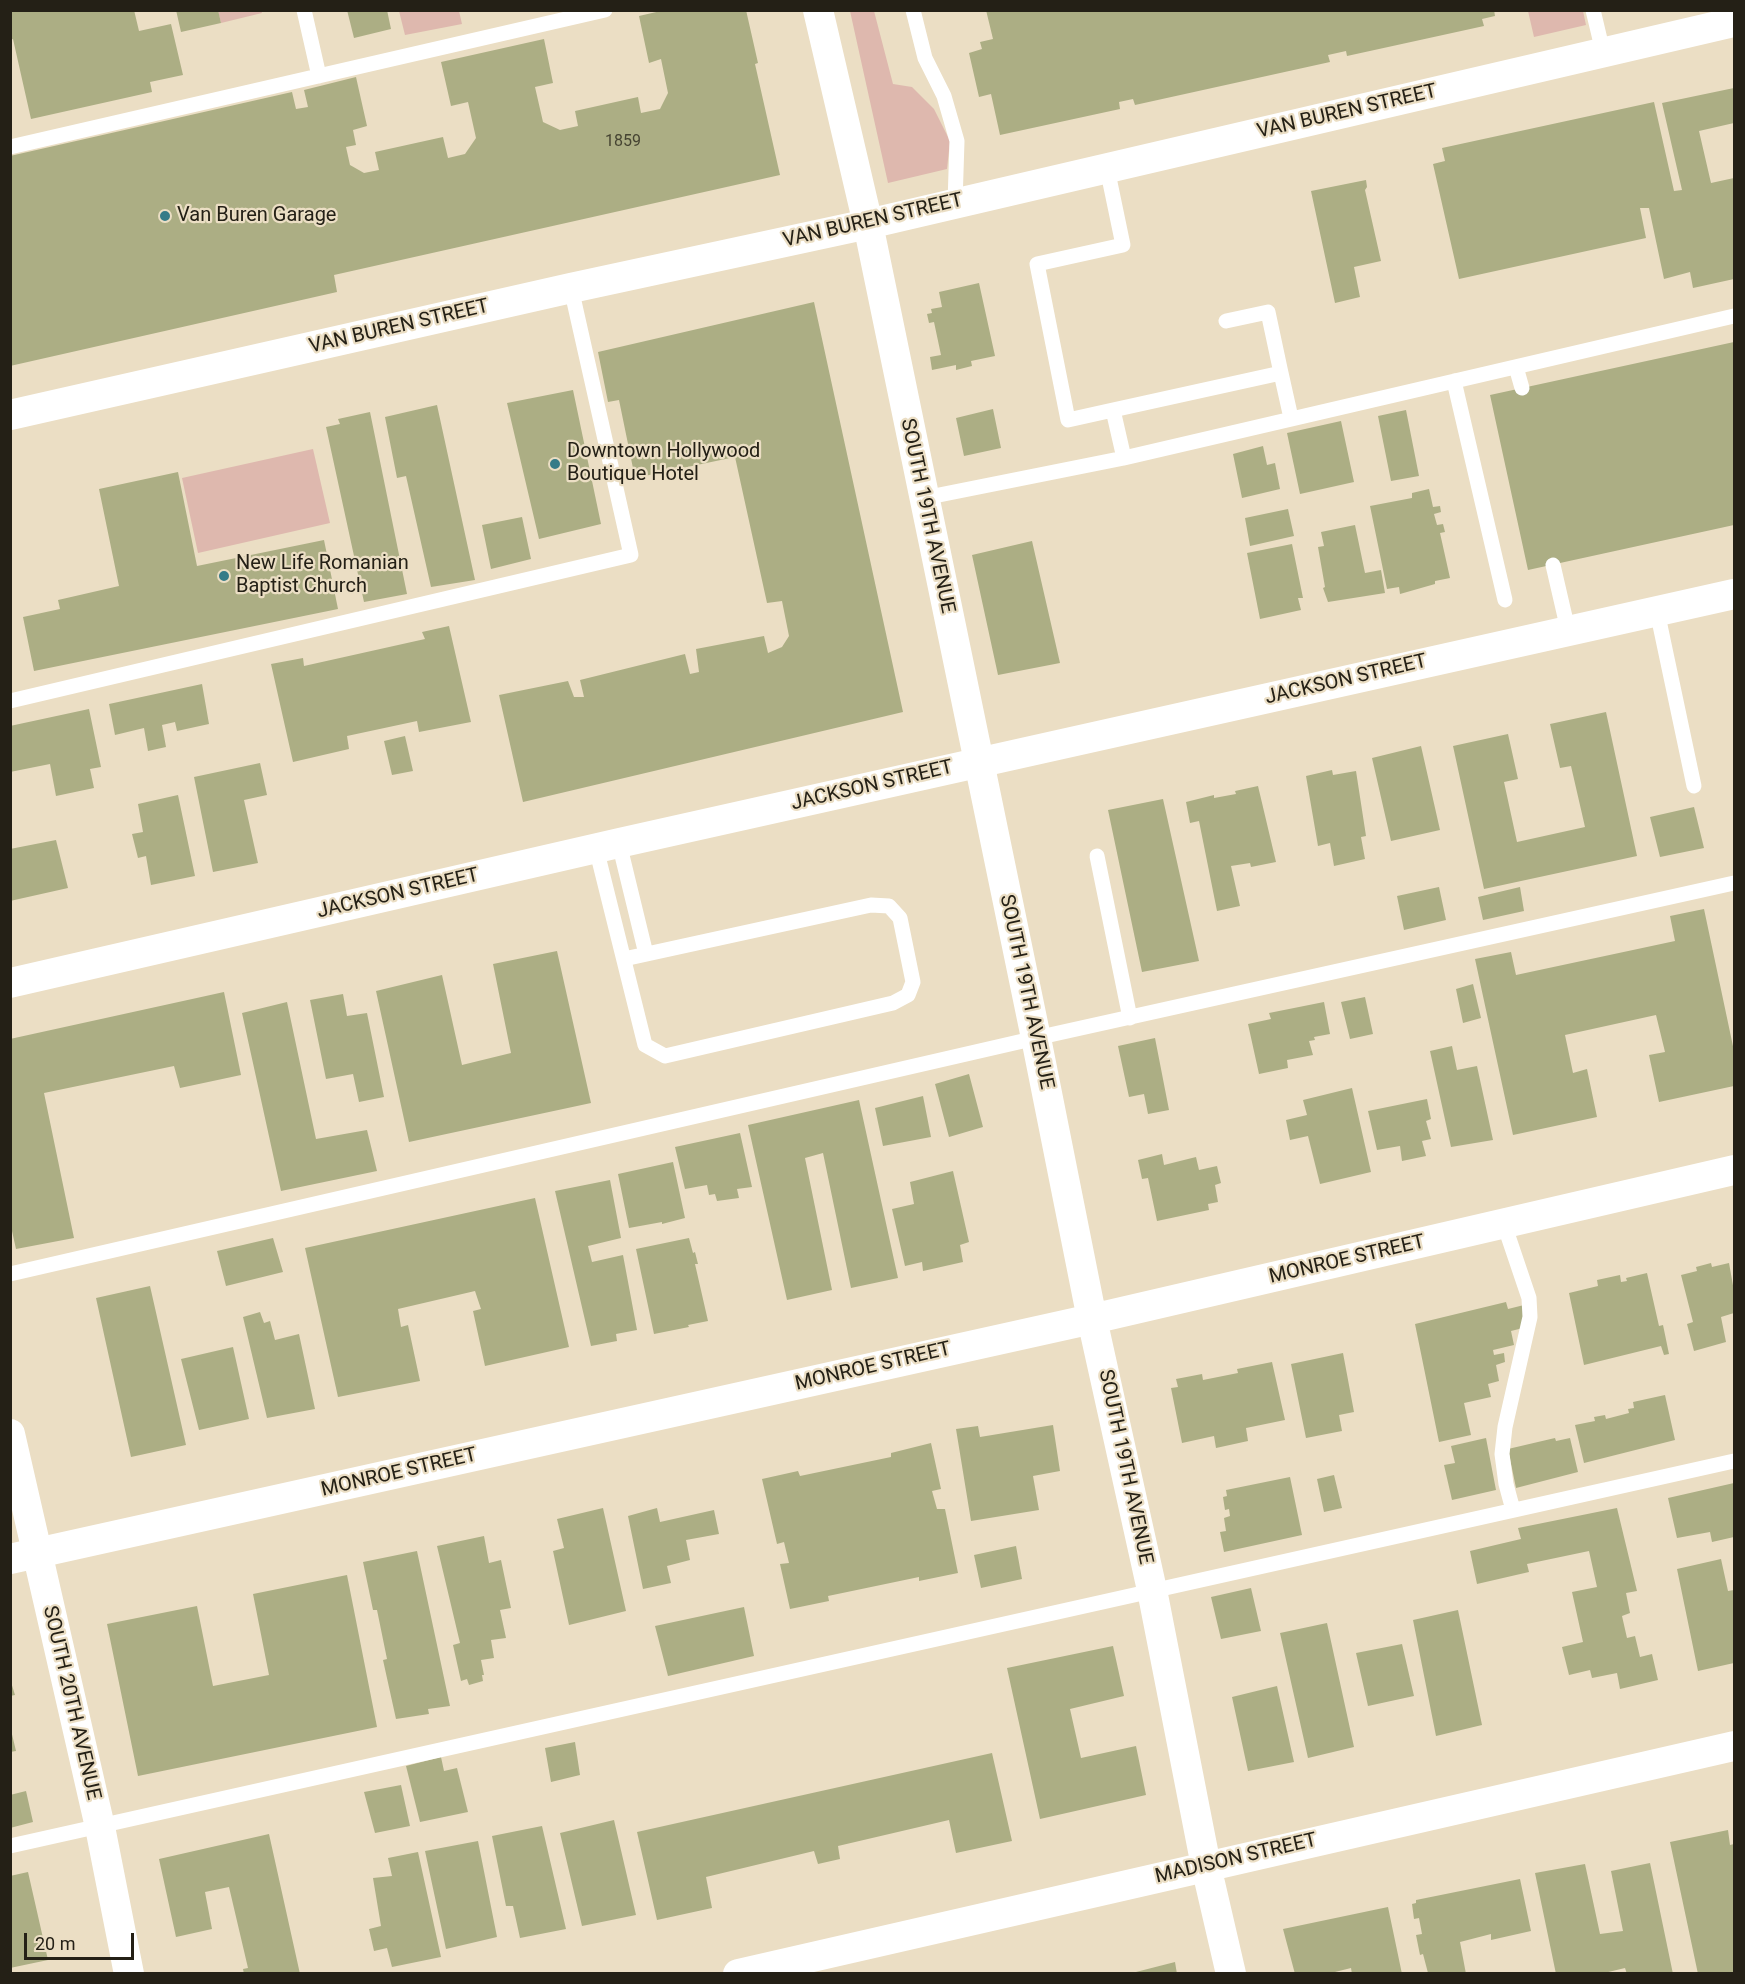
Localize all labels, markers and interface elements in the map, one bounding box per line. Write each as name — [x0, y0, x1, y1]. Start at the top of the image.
street label: VAN BUREN STREET — [1255, 80, 1439, 144]
house number: 1859 — [605, 132, 641, 152]
street label: VAN BUREN STREET — [781, 189, 965, 253]
place label: Van Buren Garage — [177, 204, 336, 228]
marker: Van Buren Garage — [158, 209, 172, 223]
street label: VAN BUREN STREET — [307, 295, 491, 359]
street label: SOUTH 19TH AVENUE — [895, 417, 959, 615]
place label: Downtown Hollywood Boutique Hotel — [567, 440, 760, 487]
marker: Downtown Hollywood Boutique Hotel — [548, 457, 562, 471]
place label: New Life Romanian Baptist Church — [236, 552, 409, 599]
marker: New Life Romanian Baptist Church — [217, 569, 231, 583]
street label: JACKSON STREET — [1263, 650, 1429, 710]
street label: JACKSON STREET — [789, 756, 955, 816]
street label: JACKSON STREET — [315, 864, 481, 924]
street label: SOUTH 19TH AVENUE — [994, 893, 1058, 1091]
street label: MONROE STREET — [1267, 1230, 1427, 1290]
street label: MONROE STREET — [793, 1337, 953, 1397]
street label: SOUTH 19TH AVENUE — [1093, 1368, 1157, 1566]
street label: MONROE STREET — [319, 1443, 479, 1503]
street label: SOUTH 20TH AVENUE — [37, 1604, 105, 1802]
street label: MADISON STREET — [1153, 1829, 1319, 1889]
scale bar — [27, 1921, 136, 1959]
text: 20 m — [35, 1933, 75, 1954]

